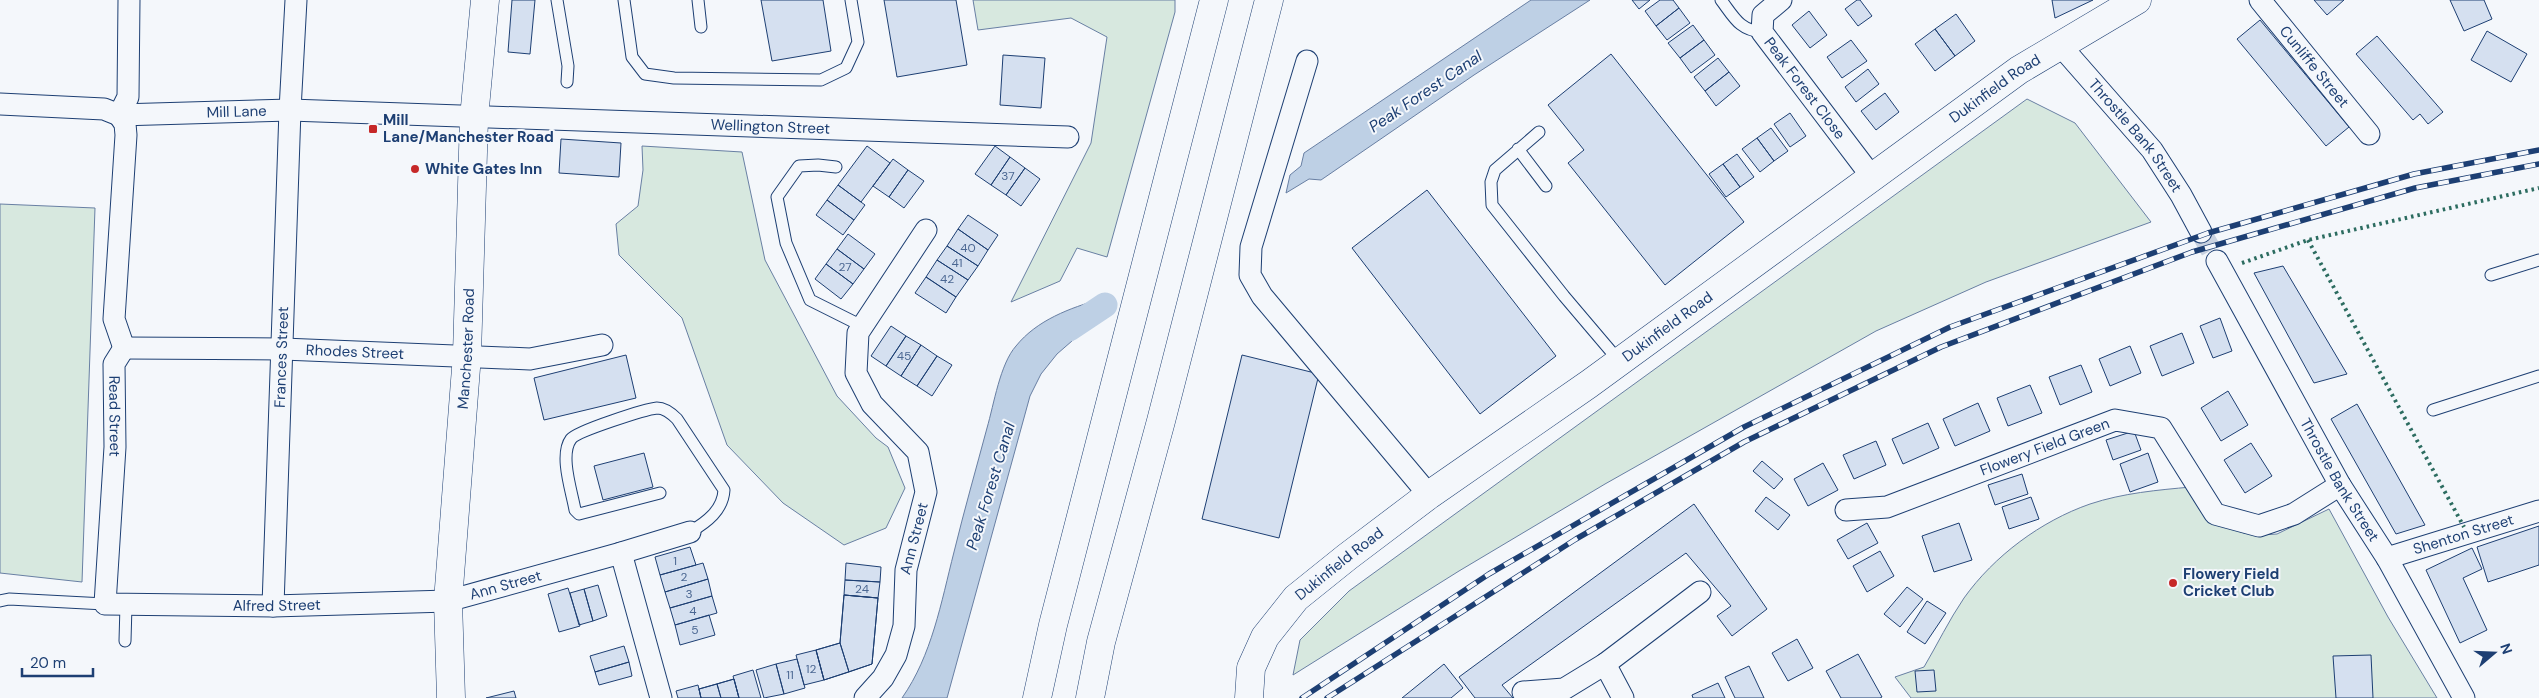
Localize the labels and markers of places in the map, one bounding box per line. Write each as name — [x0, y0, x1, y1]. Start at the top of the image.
place label: Mill Lane/Manchester Road — [383, 110, 554, 147]
marker: Mill Lane/Manchester Road — [367, 123, 379, 135]
place label: White Gates Inn — [425, 159, 542, 179]
marker: White Gates Inn — [409, 163, 421, 175]
place label: Flowery Field Cricket Club — [2183, 564, 2279, 601]
marker: Flowery Field Cricket Club — [2167, 577, 2179, 589]

